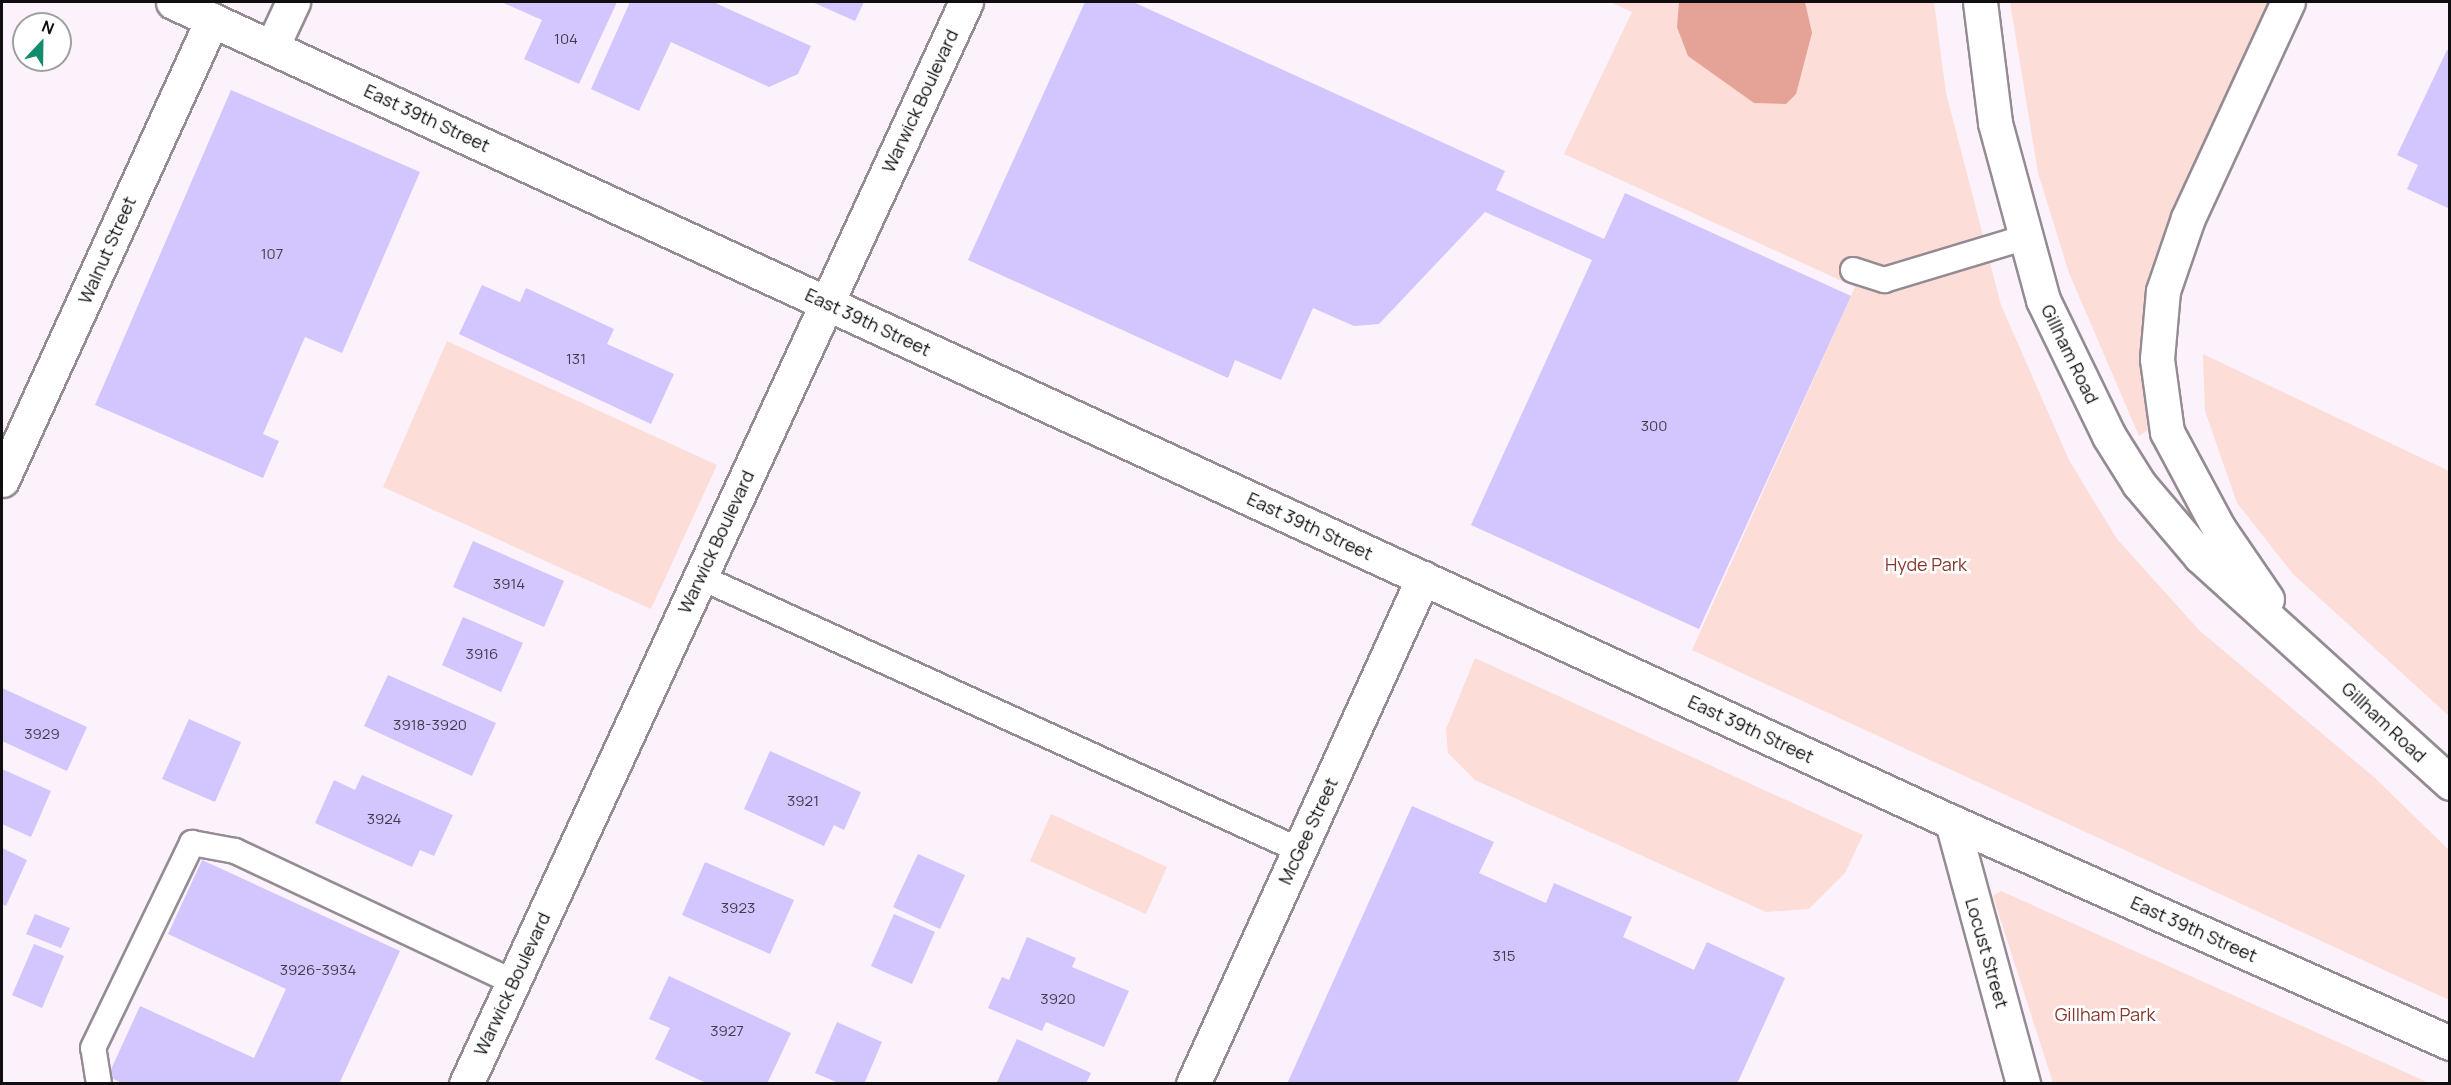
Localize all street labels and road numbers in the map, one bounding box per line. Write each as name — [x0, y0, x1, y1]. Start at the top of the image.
street label: Warwick Boulevard — [877, 26, 963, 176]
street label: East 39th Street — [361, 79, 493, 157]
street label: Walnut Street — [74, 193, 140, 307]
street label: East 39th Street — [802, 283, 934, 361]
street label: Gillham Road — [2037, 301, 2103, 407]
street label: Warwick Boulevard — [673, 467, 759, 617]
street label: East 39th Street — [1244, 487, 1376, 565]
street label: Gillham Road — [2337, 677, 2431, 767]
street label: East 39th Street — [1685, 690, 1817, 768]
street label: McGee Street — [1274, 774, 1342, 888]
street label: East 39th Street — [2127, 891, 2261, 967]
street label: Locust Street — [1961, 895, 2013, 1011]
street label: Warwick Boulevard — [469, 909, 555, 1059]

